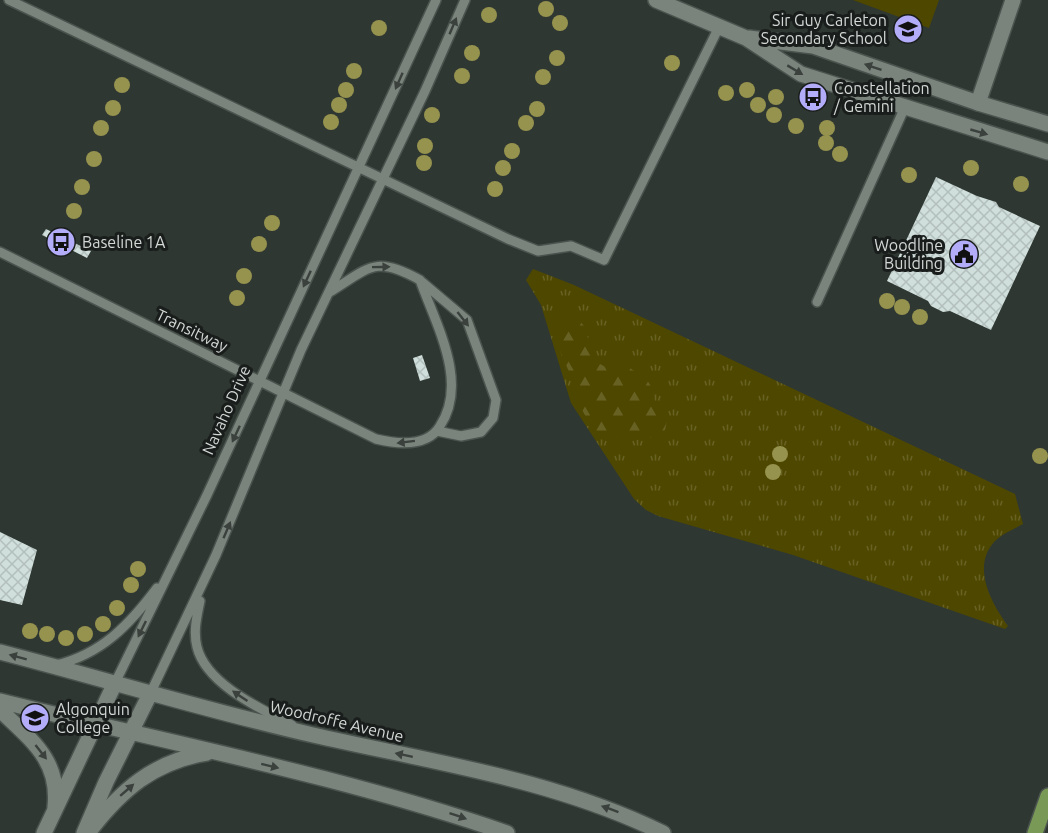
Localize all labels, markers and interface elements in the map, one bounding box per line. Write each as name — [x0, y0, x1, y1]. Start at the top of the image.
place label: Sir Guy Carleton Secondary School — [761, 11, 887, 47]
school or university icon: Sir Guy Carleton Secondary School — [892, 13, 924, 45]
one-way arrow — [448, 17, 458, 35]
one-way arrow — [863, 61, 881, 71]
one-way arrow — [787, 64, 803, 75]
one-way arrow — [395, 72, 404, 89]
place label: Constellation / Gemini — [833, 79, 930, 115]
bus stop icon: Constellation / Gemini — [797, 81, 829, 113]
one-way arrow — [971, 128, 989, 137]
bus stop icon: Baseline 1A — [45, 226, 77, 258]
place label: Baseline 1A — [82, 233, 166, 251]
place label: Woodline Building — [874, 236, 943, 272]
public building icon: Woodline Building — [948, 238, 980, 270]
one-way arrow — [371, 262, 390, 271]
one-way arrow — [303, 270, 312, 287]
street label: Transitway — [153, 305, 231, 355]
one-way arrow — [457, 311, 469, 327]
street label: Navaho Drive — [198, 363, 254, 457]
one-way arrow — [231, 426, 240, 443]
one-way arrow — [396, 437, 415, 447]
one-way arrow — [222, 521, 232, 539]
one-way arrow — [137, 620, 146, 637]
one-way arrow — [9, 651, 27, 661]
one-way arrow — [233, 690, 249, 702]
street label: Woodroffe Avenue — [268, 697, 406, 745]
place label: Algonquin College — [56, 700, 130, 736]
school or university icon: Algonquin College — [19, 702, 51, 734]
one-way arrow — [34, 744, 46, 759]
one-way arrow — [394, 750, 413, 759]
one-way arrow — [261, 761, 279, 771]
one-way arrow — [119, 784, 134, 797]
one-way arrow — [601, 804, 619, 814]
one-way arrow — [449, 812, 467, 822]

